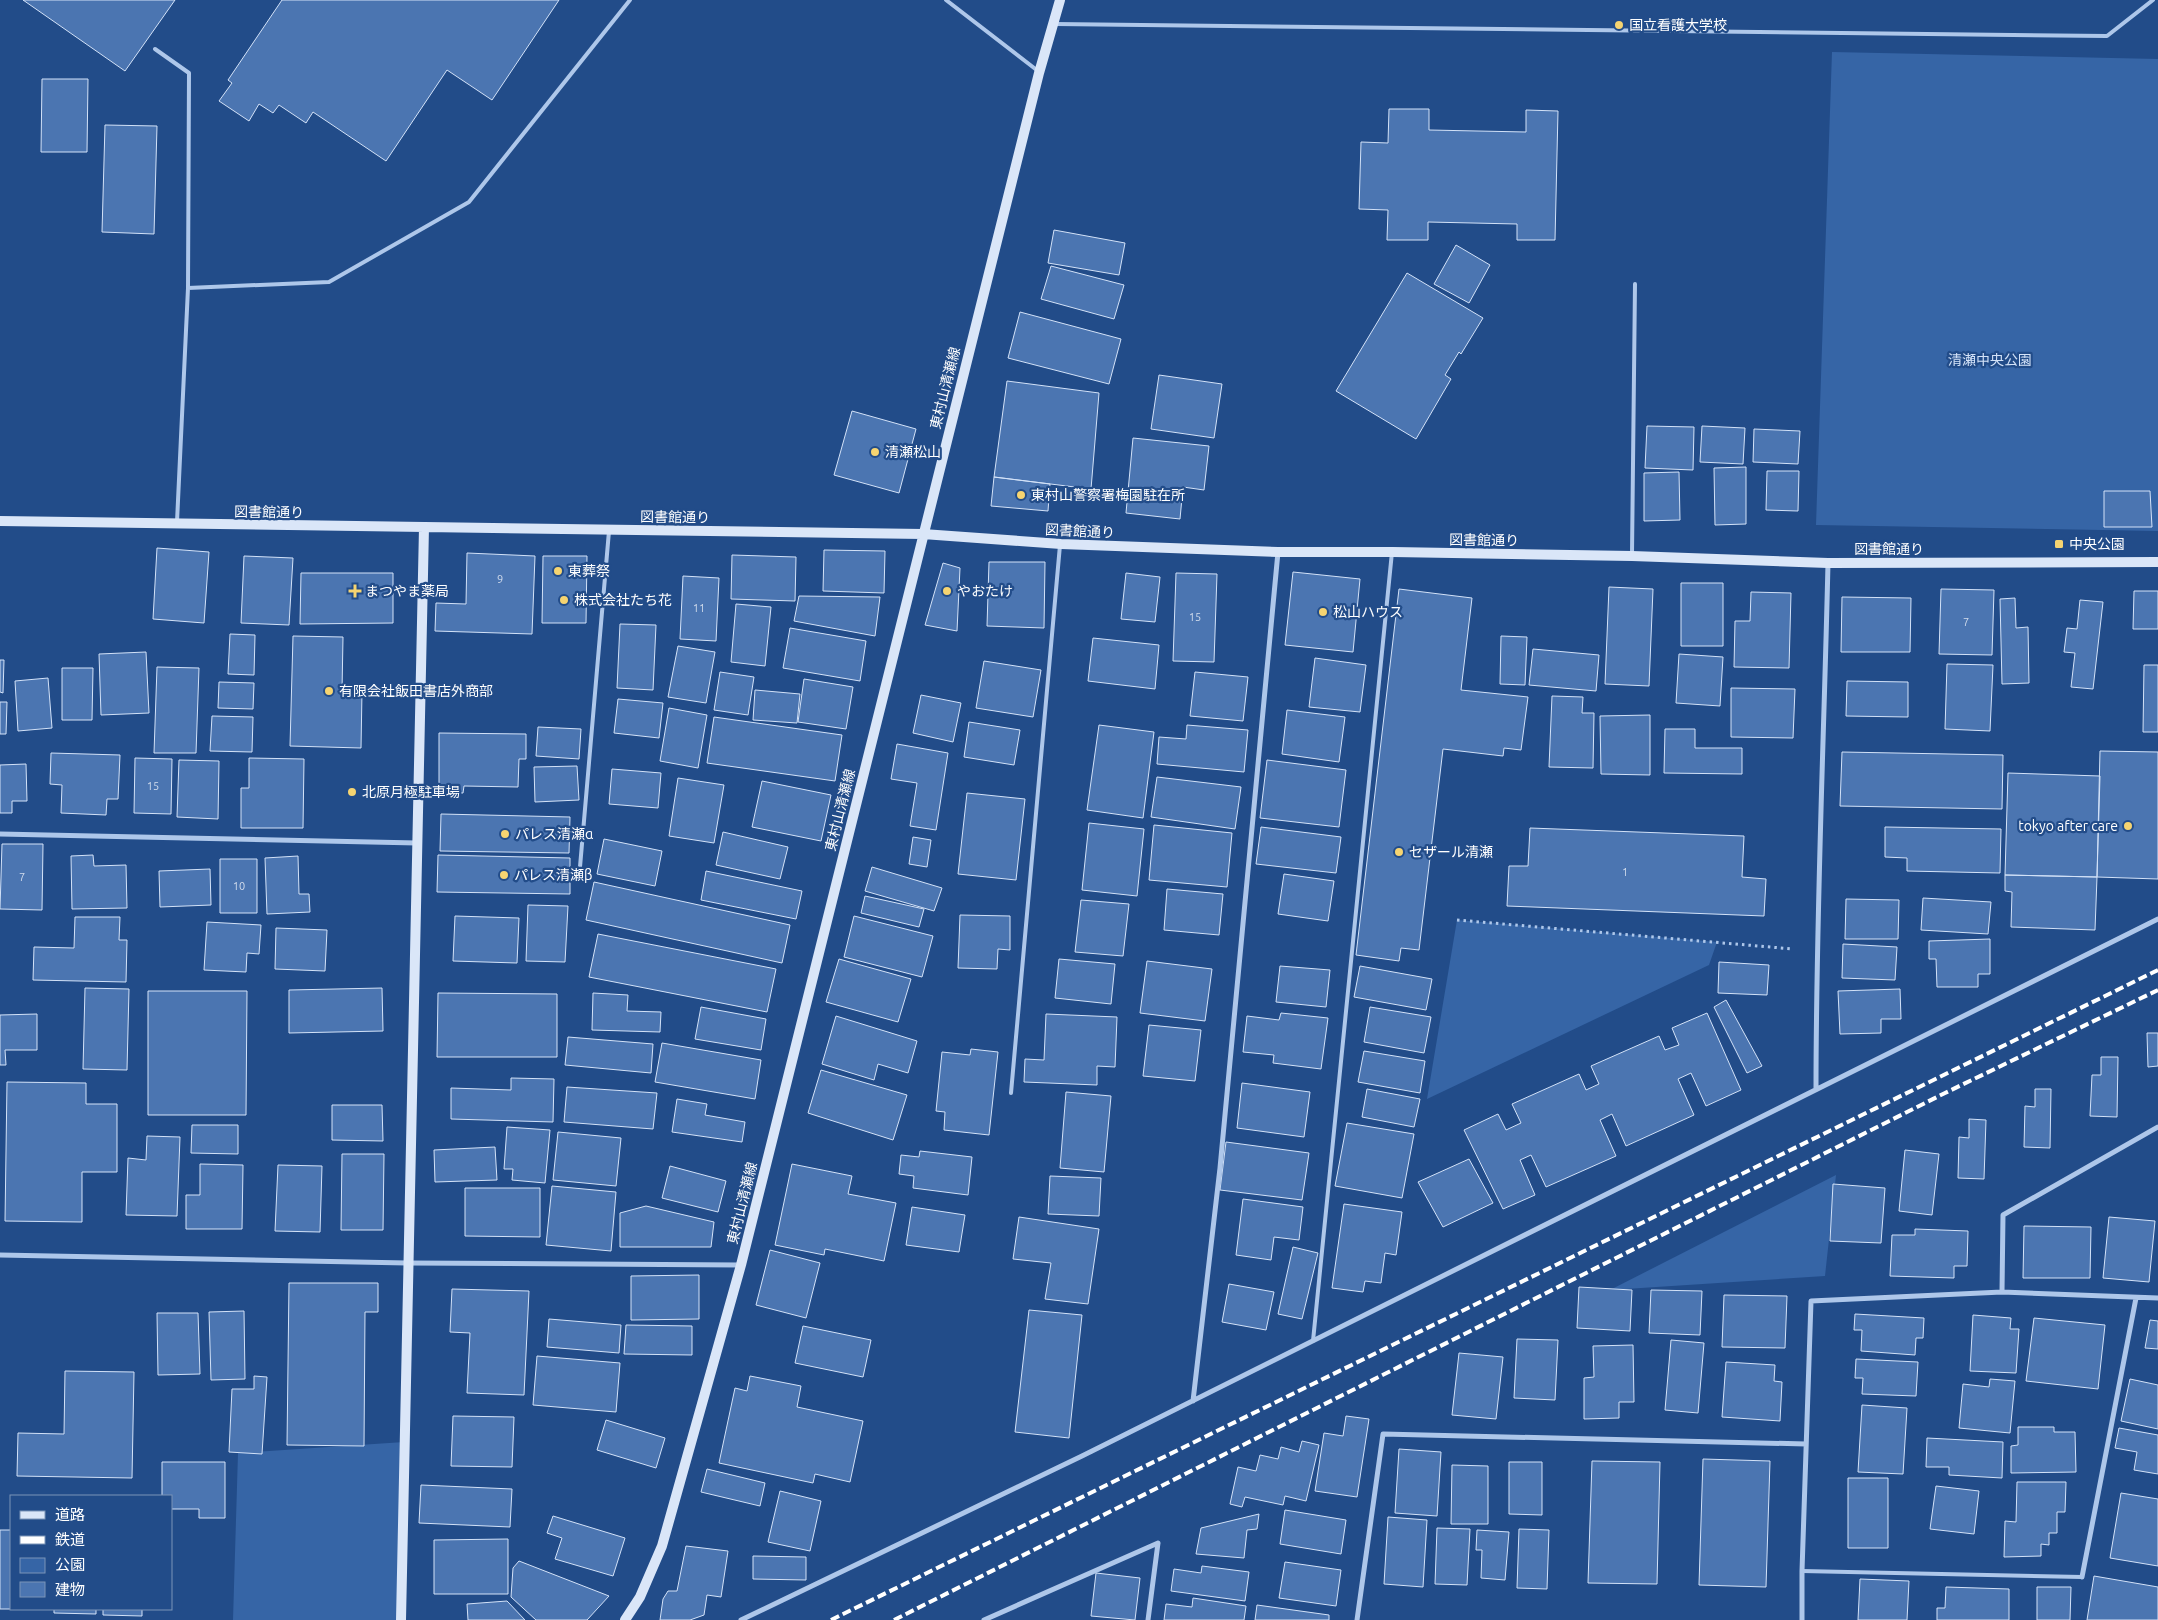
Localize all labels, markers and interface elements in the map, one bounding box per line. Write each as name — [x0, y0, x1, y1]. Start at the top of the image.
place label: 国立看護大学校 — [1629, 17, 1727, 33]
marker: 国立看護大学校 — [1613, 19, 1625, 31]
street label: 東村山清瀬線 — [927, 345, 963, 431]
park label: 清瀬中央公園 — [1948, 352, 2032, 368]
place label: 清瀬松山 — [885, 444, 941, 460]
marker: 清瀬松山 — [869, 446, 881, 458]
place label: 東村山警察署梅園駐在所 — [1031, 487, 1185, 503]
marker: 東村山警察署梅園駐在所 — [1015, 489, 1027, 501]
street label: 図書館通り — [234, 503, 304, 521]
street label: 図書館通り — [640, 508, 710, 526]
street label: 図書館通り — [1045, 521, 1115, 541]
street label: 図書館通り — [1449, 531, 1519, 549]
place label: 中央公園 — [2069, 536, 2125, 552]
marker: 中央公園 — [2053, 538, 2065, 550]
street label: 図書館通り — [1854, 541, 1924, 557]
place label: 東葬祭 — [568, 563, 610, 579]
marker: 東葬祭 — [552, 565, 564, 577]
house number: 9 — [497, 573, 503, 585]
place label: まつやま薬局 — [365, 583, 449, 599]
place label: やおたけ — [957, 583, 1013, 599]
marker: まつやま薬局 — [349, 585, 361, 597]
marker: やおたけ — [941, 585, 953, 597]
place label: 株式会社たち花 — [574, 592, 672, 608]
marker: 株式会社たち花 — [558, 594, 570, 606]
house number: 11 — [693, 602, 705, 614]
place label: 松山ハウス — [1333, 604, 1403, 620]
marker: 松山ハウス — [1317, 606, 1329, 618]
house number: 15 — [1189, 611, 1201, 623]
house number: 7 — [1963, 616, 1969, 628]
place label: 有限会社飯田書店外商部 — [339, 683, 493, 699]
marker: 有限会社飯田書店外商部 — [323, 685, 335, 697]
street label: 東村山清瀬線 — [822, 767, 858, 853]
house number: 15 — [147, 780, 159, 792]
place label: 北原月極駐車場 — [362, 784, 460, 800]
marker: 北原月極駐車場 — [346, 786, 358, 798]
place label: tokyo after care — [2018, 818, 2118, 834]
marker: tokyo after care — [2122, 820, 2134, 832]
place label: パレス清瀬α — [515, 826, 594, 842]
marker: パレス清瀬α — [499, 828, 511, 840]
place label: セザール清瀬 — [1409, 844, 1493, 860]
marker: セザール清瀬 — [1393, 846, 1405, 858]
house number: 1 — [1622, 866, 1628, 878]
place label: パレス清瀬β — [514, 867, 592, 883]
marker: パレス清瀬β — [498, 869, 510, 881]
house number: 7 — [19, 871, 25, 883]
house number: 10 — [233, 880, 245, 892]
street label: 東村山清瀬線 — [724, 1160, 760, 1246]
legend — [10, 1495, 172, 1610]
text: 道路 — [55, 1506, 85, 1523]
text: 鉄道 — [55, 1531, 85, 1548]
text: 公園 — [55, 1556, 85, 1573]
text: 建物 — [55, 1581, 85, 1598]

